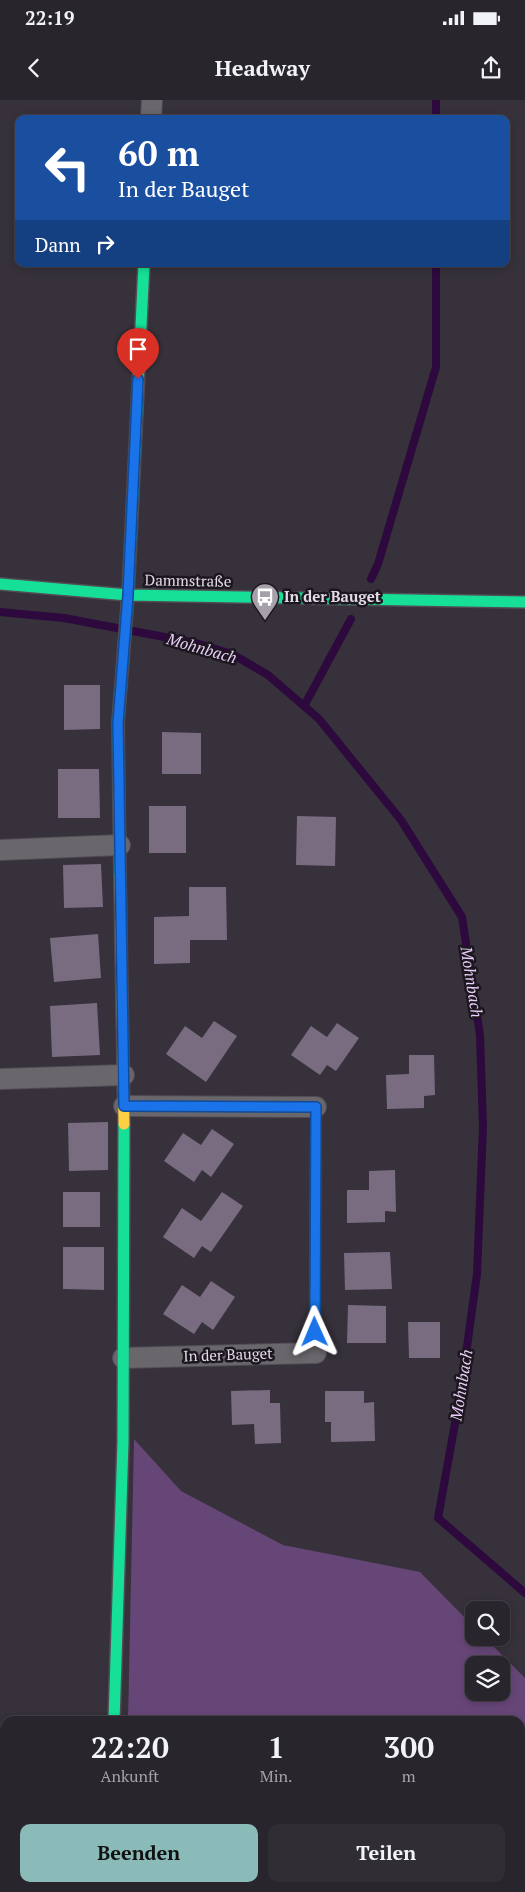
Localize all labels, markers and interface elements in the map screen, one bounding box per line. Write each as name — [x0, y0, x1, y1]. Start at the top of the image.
text: 22:19 — [25, 5, 74, 30]
text: Headway — [215, 53, 310, 82]
icon: back — [20, 54, 48, 82]
icon: share — [477, 54, 505, 82]
text: 60 m — [118, 130, 199, 176]
icon: left — [35, 135, 100, 200]
text: In der Bauget — [118, 174, 249, 203]
icon: right — [91, 230, 119, 258]
text: Dann — [35, 232, 81, 257]
pin — [117, 328, 159, 379]
icon: arrive — [124, 335, 152, 363]
street label: Dammstraße — [145, 569, 231, 591]
bus stop icon: In der Bauget — [250, 582, 280, 621]
place label: In der Bauget — [284, 586, 381, 606]
water label: Mohnbach — [163, 627, 240, 668]
water label: Mohnbach — [455, 944, 488, 1019]
position arrow — [288, 1305, 340, 1357]
street label: In der Bauget — [183, 1342, 273, 1366]
water label: Mohnbach — [444, 1348, 477, 1423]
map controls — [465, 1601, 510, 1701]
button: search — [465, 1601, 510, 1646]
button: layers — [465, 1656, 510, 1701]
text: 22:20 — [91, 1727, 169, 1767]
text: 1 — [268, 1727, 285, 1767]
text: 300 — [383, 1727, 434, 1767]
text: Ankunft — [101, 1765, 159, 1787]
text: Min. — [260, 1765, 292, 1787]
text: m — [402, 1765, 416, 1787]
button: Beenden — [20, 1824, 258, 1882]
button: Teilen — [268, 1824, 505, 1882]

